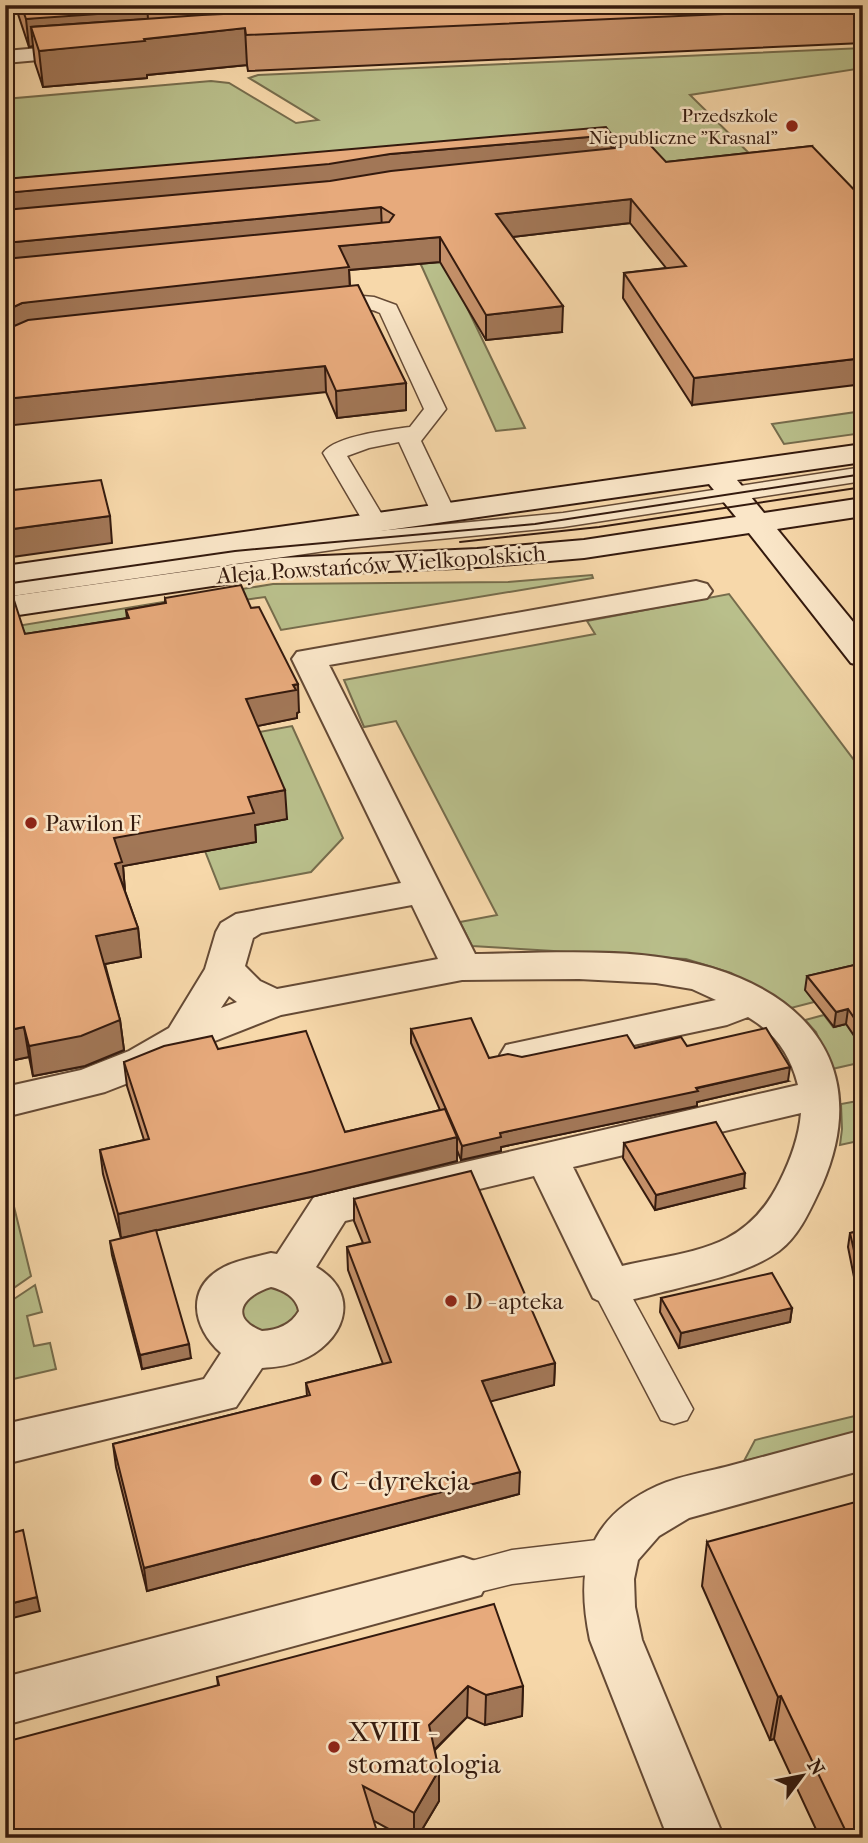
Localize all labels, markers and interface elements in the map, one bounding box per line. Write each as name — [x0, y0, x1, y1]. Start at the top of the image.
place label: Przedszkole Niepubliczne "Krasnal" — [589, 105, 778, 149]
marker: Przedszkole Niepubliczne "Krasnal" — [784, 118, 800, 134]
street label: Aleja Powstańców Wielkopolskich — [215, 540, 547, 590]
place label: Pawilon F — [45, 810, 141, 837]
marker: Pawilon F — [23, 815, 39, 831]
place label: D - apteka — [465, 1288, 564, 1315]
marker: D - apteka — [443, 1293, 459, 1309]
place label: C - dyrekcja — [330, 1464, 471, 1497]
marker: C - dyrekcja — [308, 1472, 324, 1488]
place label: XVIII - stomatologia — [348, 1715, 502, 1780]
marker: XVIII - stomatologia — [326, 1739, 342, 1755]
north arrow — [766, 1742, 836, 1812]
text: N — [802, 1756, 829, 1780]

